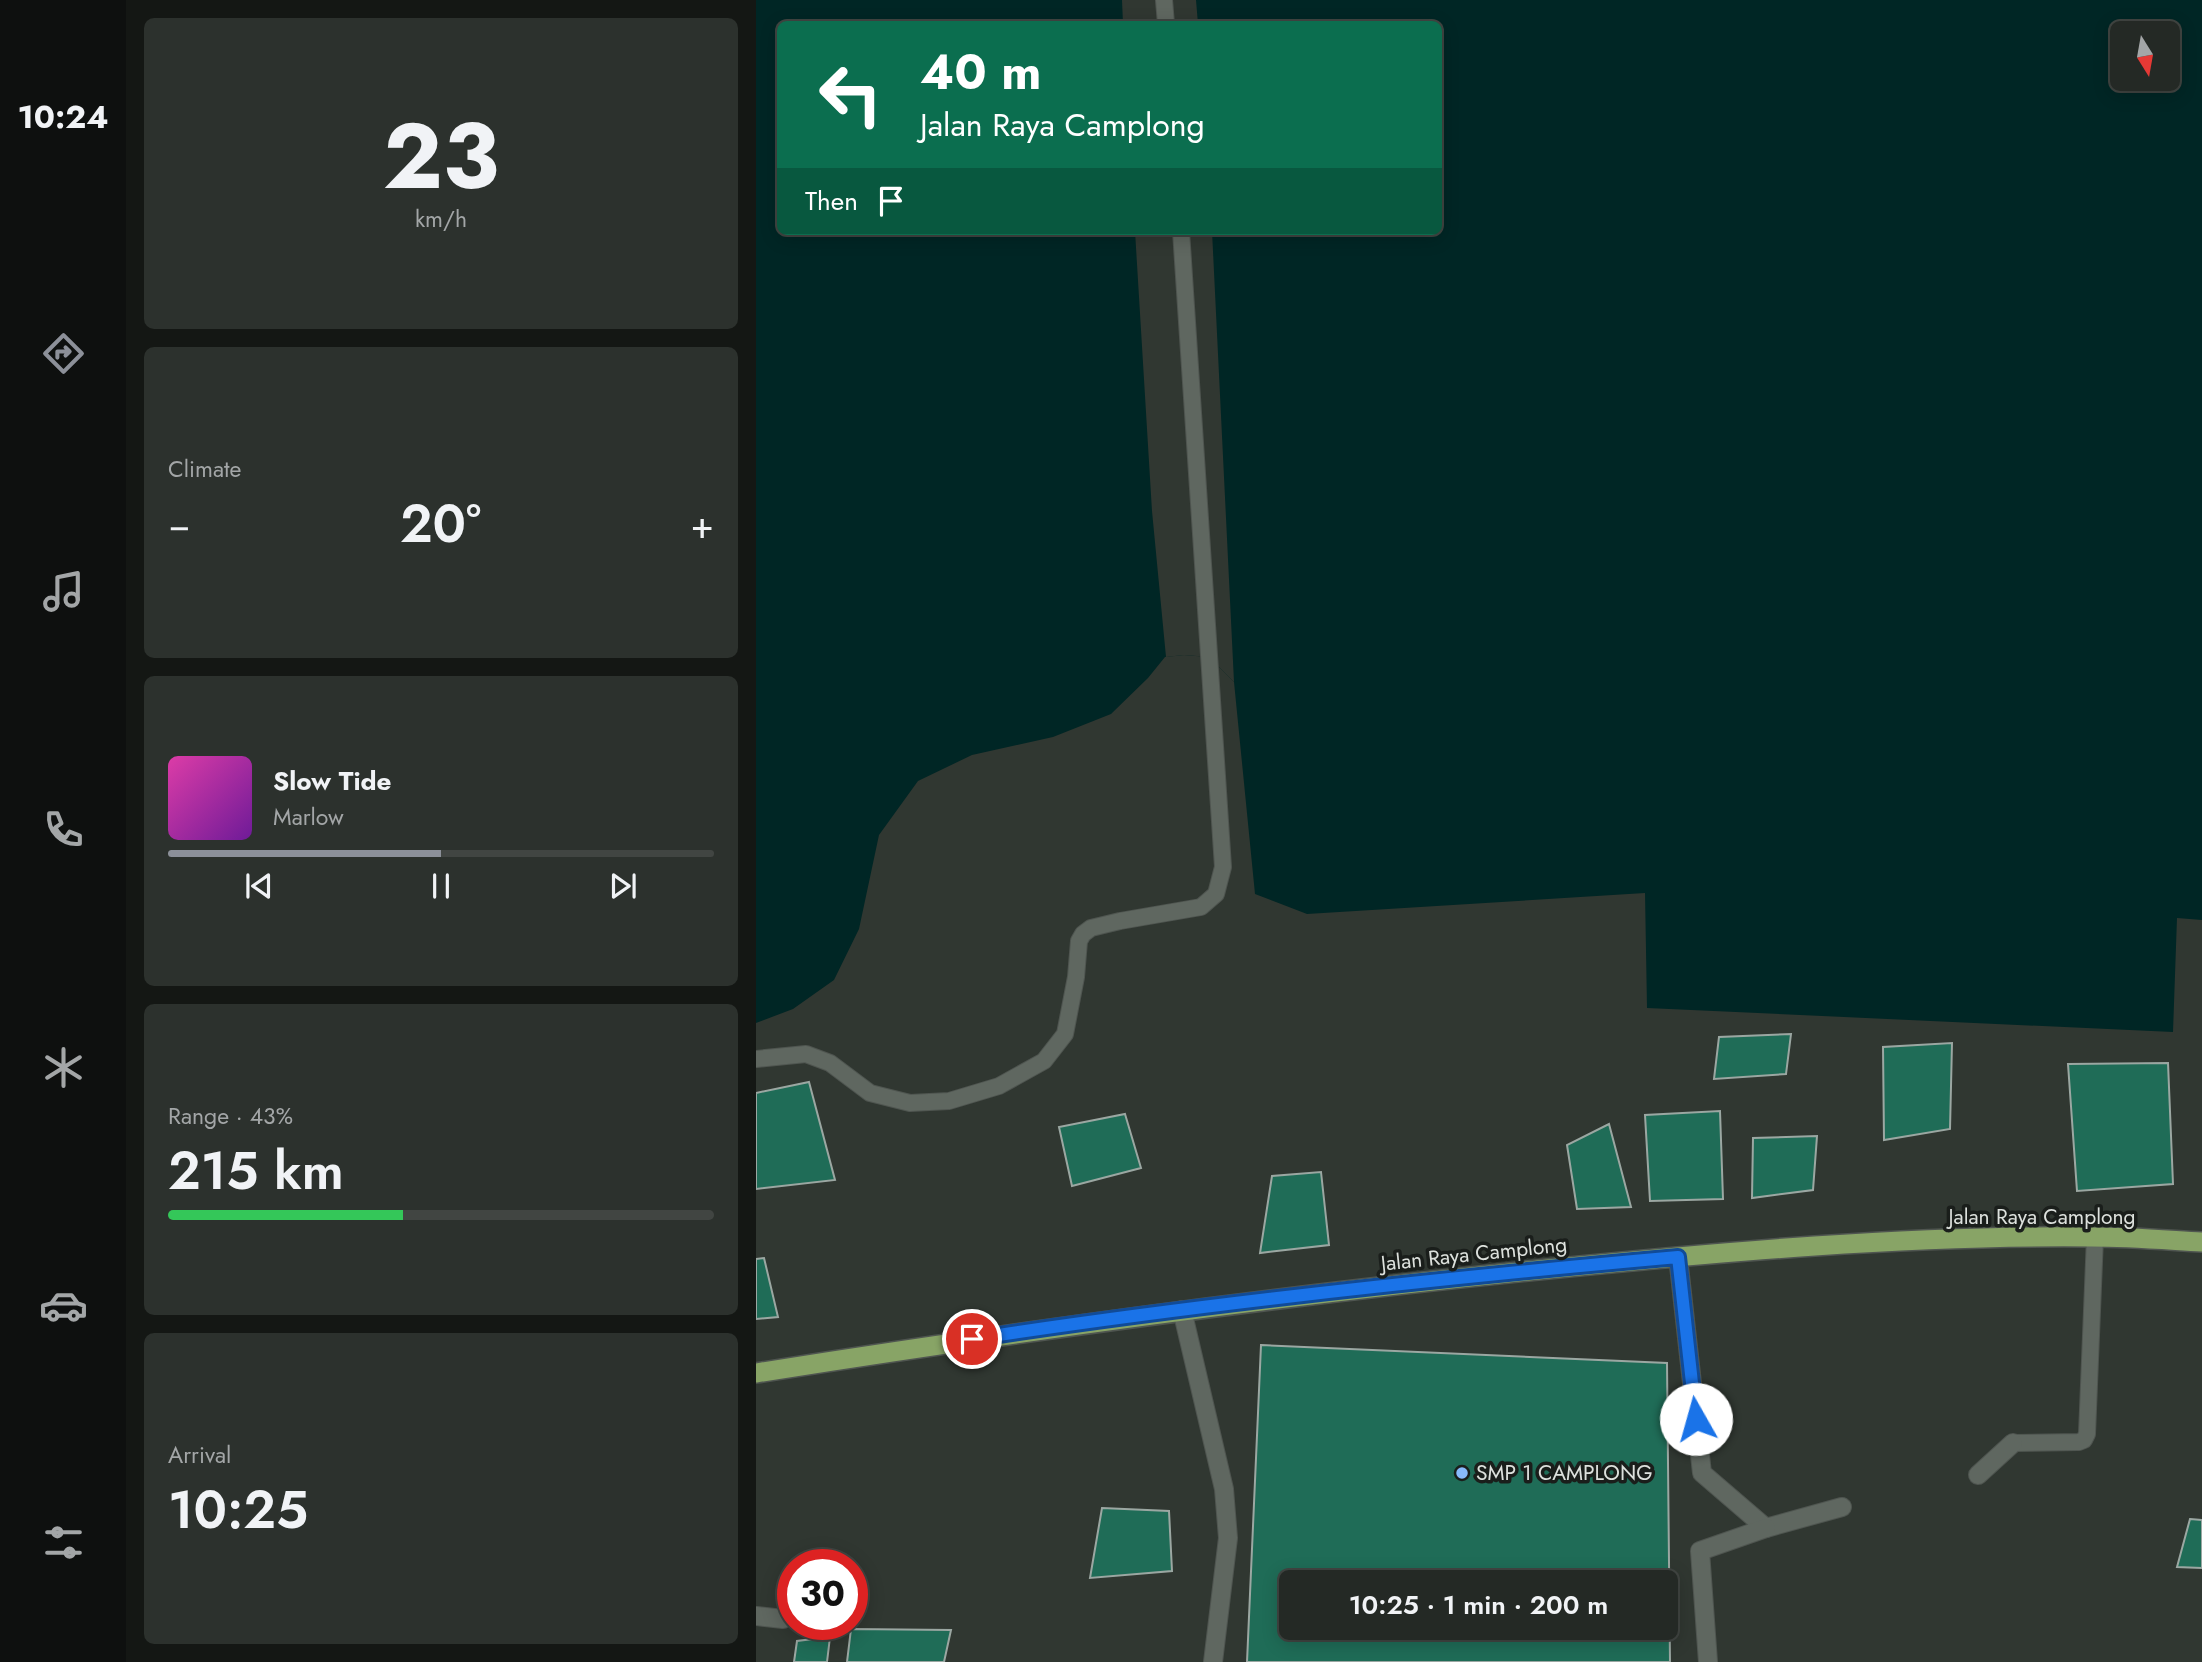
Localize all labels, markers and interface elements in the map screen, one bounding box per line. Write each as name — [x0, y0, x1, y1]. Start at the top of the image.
north arrow — [2110, 21, 2180, 91]
map controls — [2110, 21, 2180, 91]
text: 40 m — [920, 37, 1042, 107]
icon: left — [805, 49, 896, 140]
text: 23 — [383, 91, 499, 222]
text: 10:24 — [17, 94, 109, 140]
text: Jalan Raya Camplong — [920, 102, 1205, 148]
text: Then — [805, 182, 858, 220]
icon: arrive — [872, 182, 910, 220]
text: km/h — [415, 202, 467, 236]
icon: directions — [39, 329, 88, 378]
text: Climate — [168, 452, 241, 486]
text: 20° — [400, 486, 481, 562]
text: − — [168, 497, 190, 552]
text: + — [691, 497, 714, 552]
icon: music — [39, 567, 88, 616]
text: Slow Tide — [273, 762, 392, 800]
text: Marlow — [273, 800, 344, 834]
icon: phone — [39, 805, 88, 854]
icon: previous — [240, 867, 278, 905]
icon: pause — [422, 867, 460, 905]
icon: next — [604, 867, 642, 905]
icon: climate — [39, 1043, 88, 1092]
text: Range · 43% — [168, 1099, 293, 1133]
text: 215 km — [168, 1133, 344, 1209]
street label: Jalan Raya Camplong — [1946, 1202, 2135, 1232]
street label: Jalan Raya Camplong — [1376, 1229, 1569, 1279]
icon: car — [39, 1281, 88, 1330]
pin — [942, 1309, 1002, 1369]
icon: arrive — [953, 1320, 991, 1358]
position arrow — [1659, 1382, 1733, 1456]
text: Arrival — [168, 1438, 231, 1472]
place label: SMP 1 CAMPLONG — [1476, 1458, 1652, 1488]
marker: SMP 1 CAMPLONG — [1454, 1465, 1470, 1481]
text: 10:25 — [168, 1472, 308, 1548]
icon: filters — [39, 1518, 88, 1567]
speed limit sign: 30 — [777, 1549, 868, 1640]
text: 10:25 · 1 min · 200 m — [1349, 1586, 1608, 1624]

